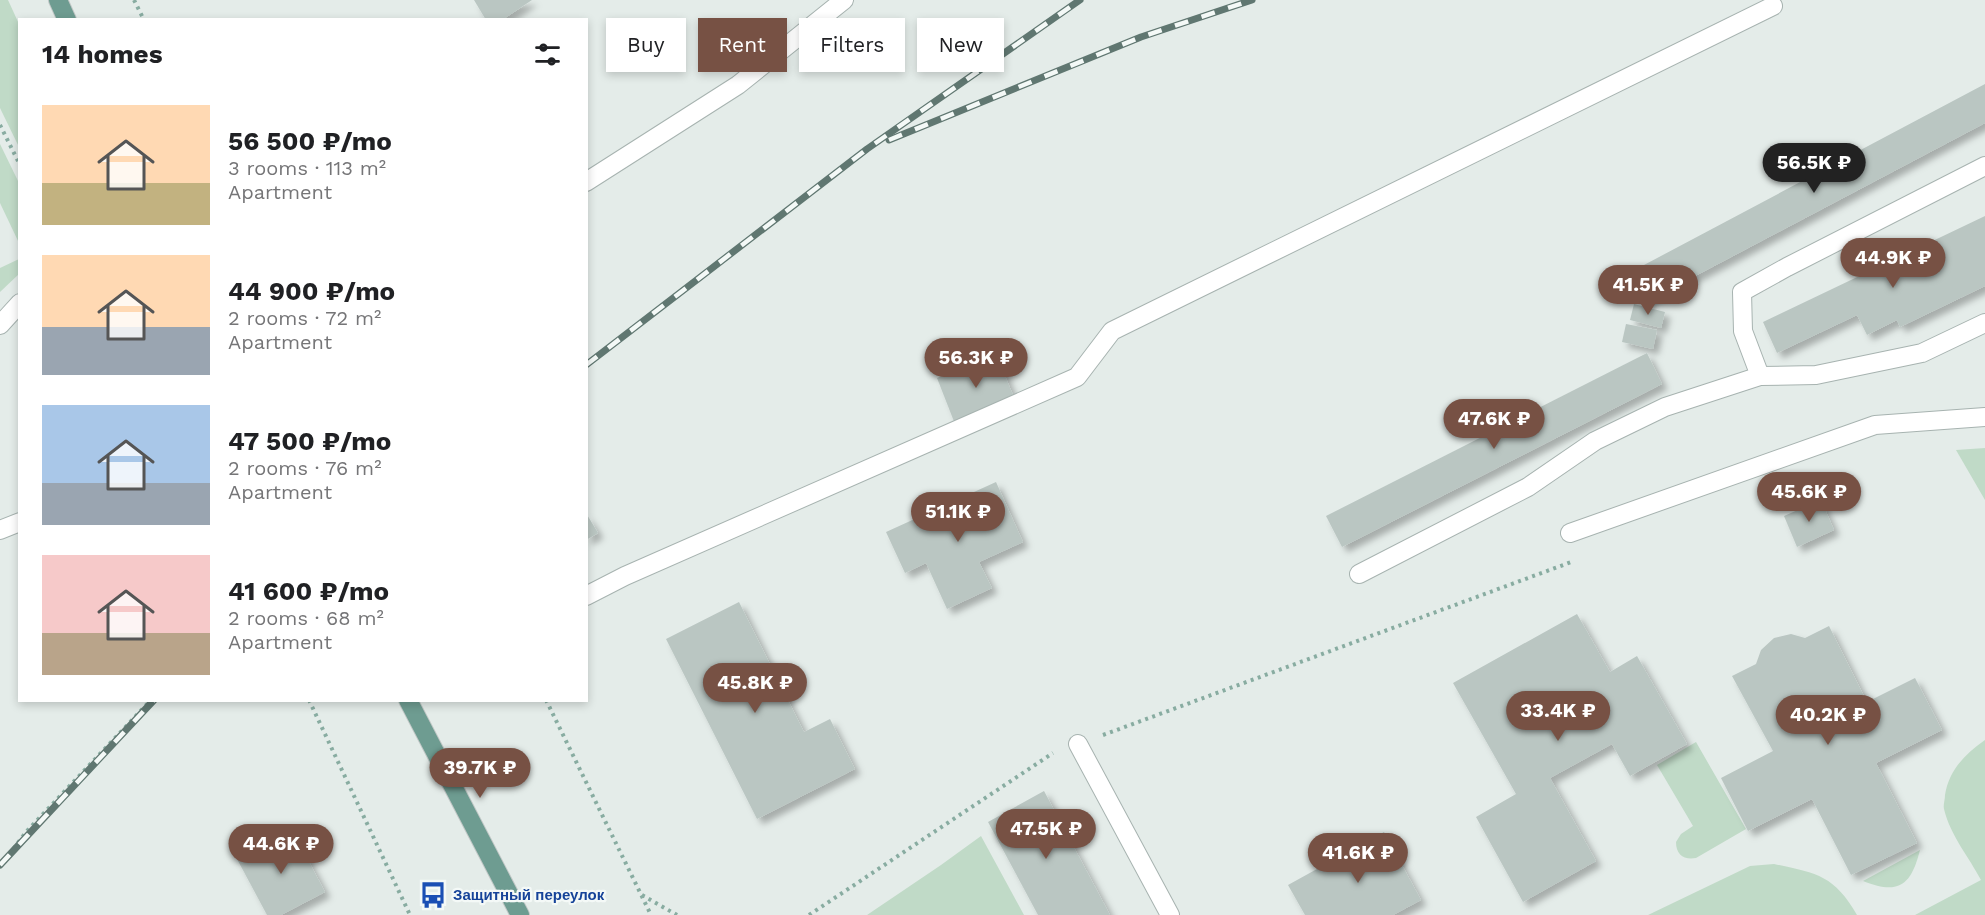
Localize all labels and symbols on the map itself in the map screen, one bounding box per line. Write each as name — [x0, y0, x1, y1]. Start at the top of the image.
pin: 56.5K ₽ — [1759, 143, 1869, 194]
pin: 44.9K ₽ — [1838, 238, 1948, 289]
pin: 41.5K ₽ — [1593, 265, 1703, 316]
pin: 56.3K ₽ — [921, 338, 1031, 389]
pin: 47.6K ₽ — [1439, 399, 1549, 450]
pin: 45.6K ₽ — [1754, 472, 1864, 523]
pin: 51.1K ₽ — [903, 492, 1013, 543]
pin: 45.8K ₽ — [700, 663, 810, 714]
pin: 33.4K ₽ — [1503, 691, 1613, 742]
pin: 40.2K ₽ — [1773, 695, 1883, 746]
pin: 39.7K ₽ — [425, 748, 535, 799]
pin: 47.5K ₽ — [991, 809, 1101, 860]
pin: 44.6K ₽ — [226, 824, 336, 875]
pin: 41.6K ₽ — [1303, 833, 1413, 884]
bus stop icon: Защитный переулок — [418, 880, 448, 910]
place label: Защитный переулок — [453, 886, 605, 904]

